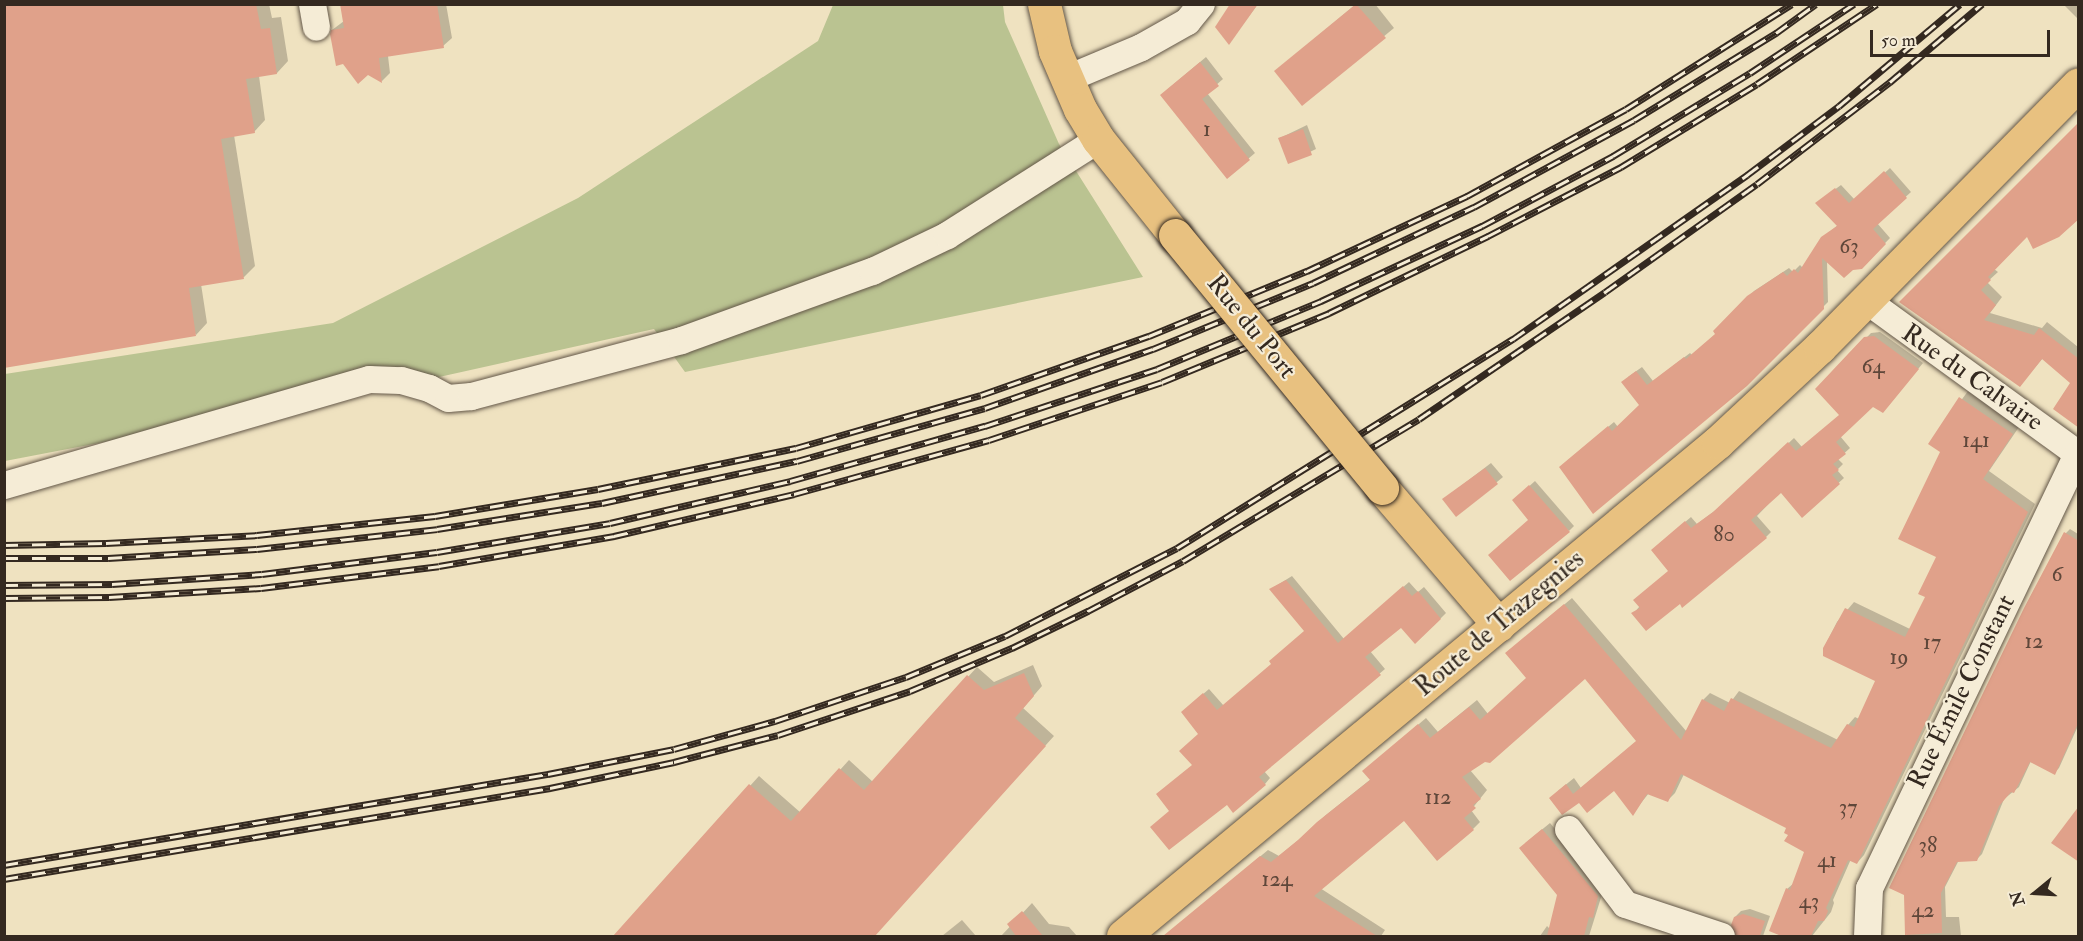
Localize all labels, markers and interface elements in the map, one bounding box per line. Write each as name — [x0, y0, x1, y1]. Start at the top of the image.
scale bar — [1873, 18, 2053, 56]
text: 50 m — [1881, 29, 1916, 52]
house number: 1 — [1203, 117, 1211, 143]
house number: 63 — [1839, 234, 1859, 260]
street label: Rue du Port — [1200, 269, 1302, 385]
street label: Rue du Calvaire — [1895, 318, 2049, 438]
house number: 64 — [1862, 354, 1884, 380]
house number: 141 — [1962, 428, 1990, 454]
house number: 80 — [1713, 522, 1735, 548]
street label: Route de Trazegnies — [1409, 544, 1591, 704]
house number: 6 — [2051, 562, 2063, 588]
street label: Rue Émile Constant — [1902, 590, 2022, 794]
house number: 12 — [2024, 629, 2044, 655]
house number: 17 — [1923, 630, 1941, 656]
house number: 19 — [1889, 645, 1909, 671]
house number: 112 — [1425, 785, 1451, 811]
house number: 37 — [1839, 795, 1857, 821]
house number: 38 — [1919, 833, 1937, 859]
house number: 41 — [1817, 848, 1837, 874]
north arrow — [2005, 863, 2065, 923]
house number: 124 — [1262, 867, 1292, 893]
house number: 43 — [1799, 889, 1819, 915]
text: N — [2006, 889, 2030, 908]
house number: 42 — [1911, 898, 1935, 924]

